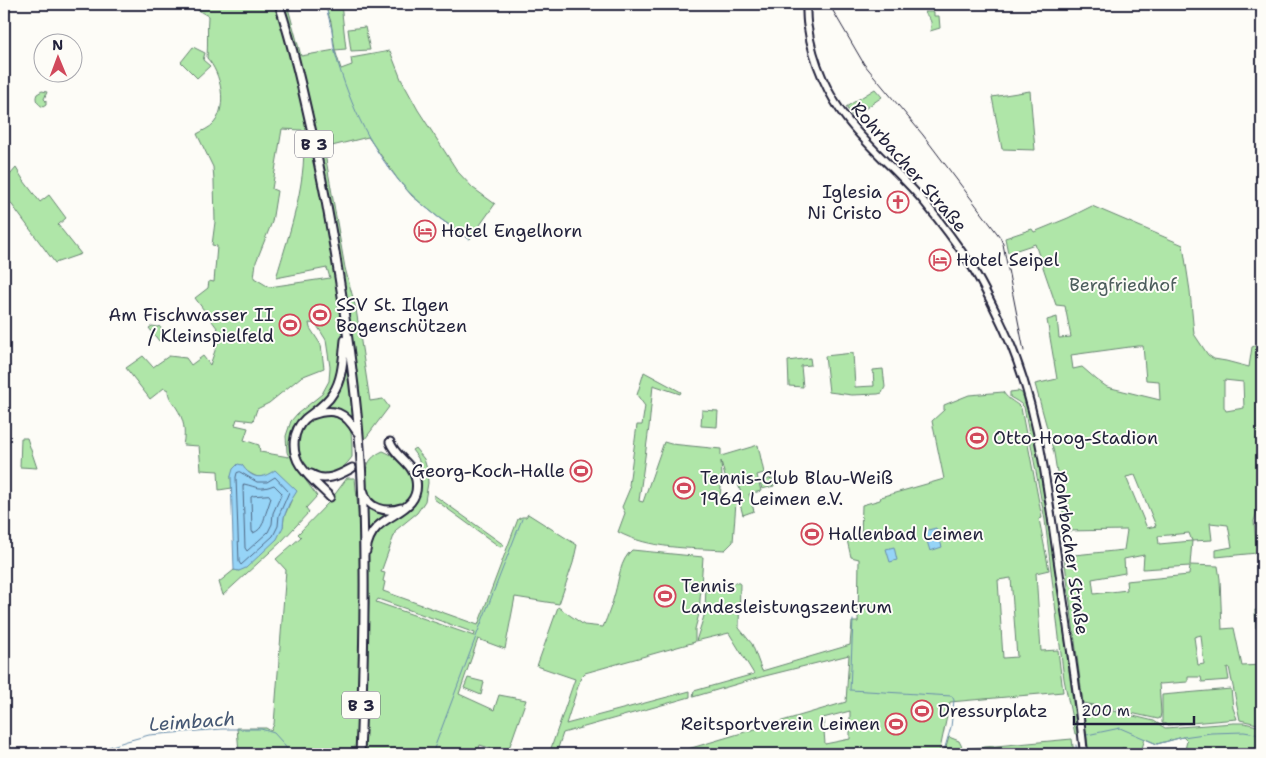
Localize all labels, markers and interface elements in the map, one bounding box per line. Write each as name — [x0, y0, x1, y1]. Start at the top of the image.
north arrow — [32, 32, 82, 82]
text: N — [52, 36, 63, 54]
street label: Rohrbacher Straße — [846, 97, 972, 237]
road number: B 3 — [295, 130, 333, 158]
place label: Iglesia Ni Cristo — [807, 180, 882, 225]
church icon: Iglesia Ni Cristo — [886, 190, 910, 214]
hotel icon: Hotel Engelhorn — [413, 219, 437, 243]
place label: Hotel Engelhorn — [441, 219, 582, 243]
hotel icon: Hotel Seipel — [928, 248, 952, 272]
place label: Hotel Seipel — [956, 248, 1060, 272]
park label: Bergfriedhof — [1069, 273, 1177, 297]
place label: SSV St. Ilgen Bogenschützen — [336, 293, 467, 338]
place label: Am Fischwasser II / Kleinspielfeld — [108, 303, 274, 348]
sports icon: SSV St. Ilgen Bogenschützen — [308, 303, 332, 327]
sports icon: Am Fischwasser II / Kleinspielfeld — [278, 313, 302, 337]
sports icon: Otto-Hoog-Stadion — [965, 426, 989, 450]
place label: Otto-Hoog-Stadion — [993, 426, 1158, 450]
place label: Georg-Koch-Halle — [411, 459, 565, 483]
sports icon: Georg-Koch-Halle — [569, 459, 593, 483]
place label: Tennis-Club Blau-Weiß 1964 Leimen e.V. — [700, 466, 893, 511]
street label: Rohrbacher Straße — [1048, 469, 1094, 637]
sports icon: Tennis-Club Blau-Weiß 1964 Leimen e.V. — [672, 476, 696, 500]
sports icon: Hallenbad Leimen — [800, 522, 824, 546]
place label: Hallenbad Leimen — [828, 522, 984, 546]
place label: Tennis Landesleistungszentrum — [681, 574, 892, 619]
sports icon: Tennis Landesleistungszentrum — [653, 584, 677, 608]
road number: B 3 — [342, 692, 380, 718]
scale bar — [1074, 693, 1194, 725]
sports icon: Dressurplatz — [910, 699, 934, 723]
place label: Dressurplatz — [938, 699, 1048, 723]
text: 200 m — [1081, 701, 1130, 721]
water label: Leimbach — [148, 706, 236, 737]
place label: Reitsportverein Leimen — [681, 712, 880, 736]
sports icon: Reitsportverein Leimen — [884, 712, 908, 736]

